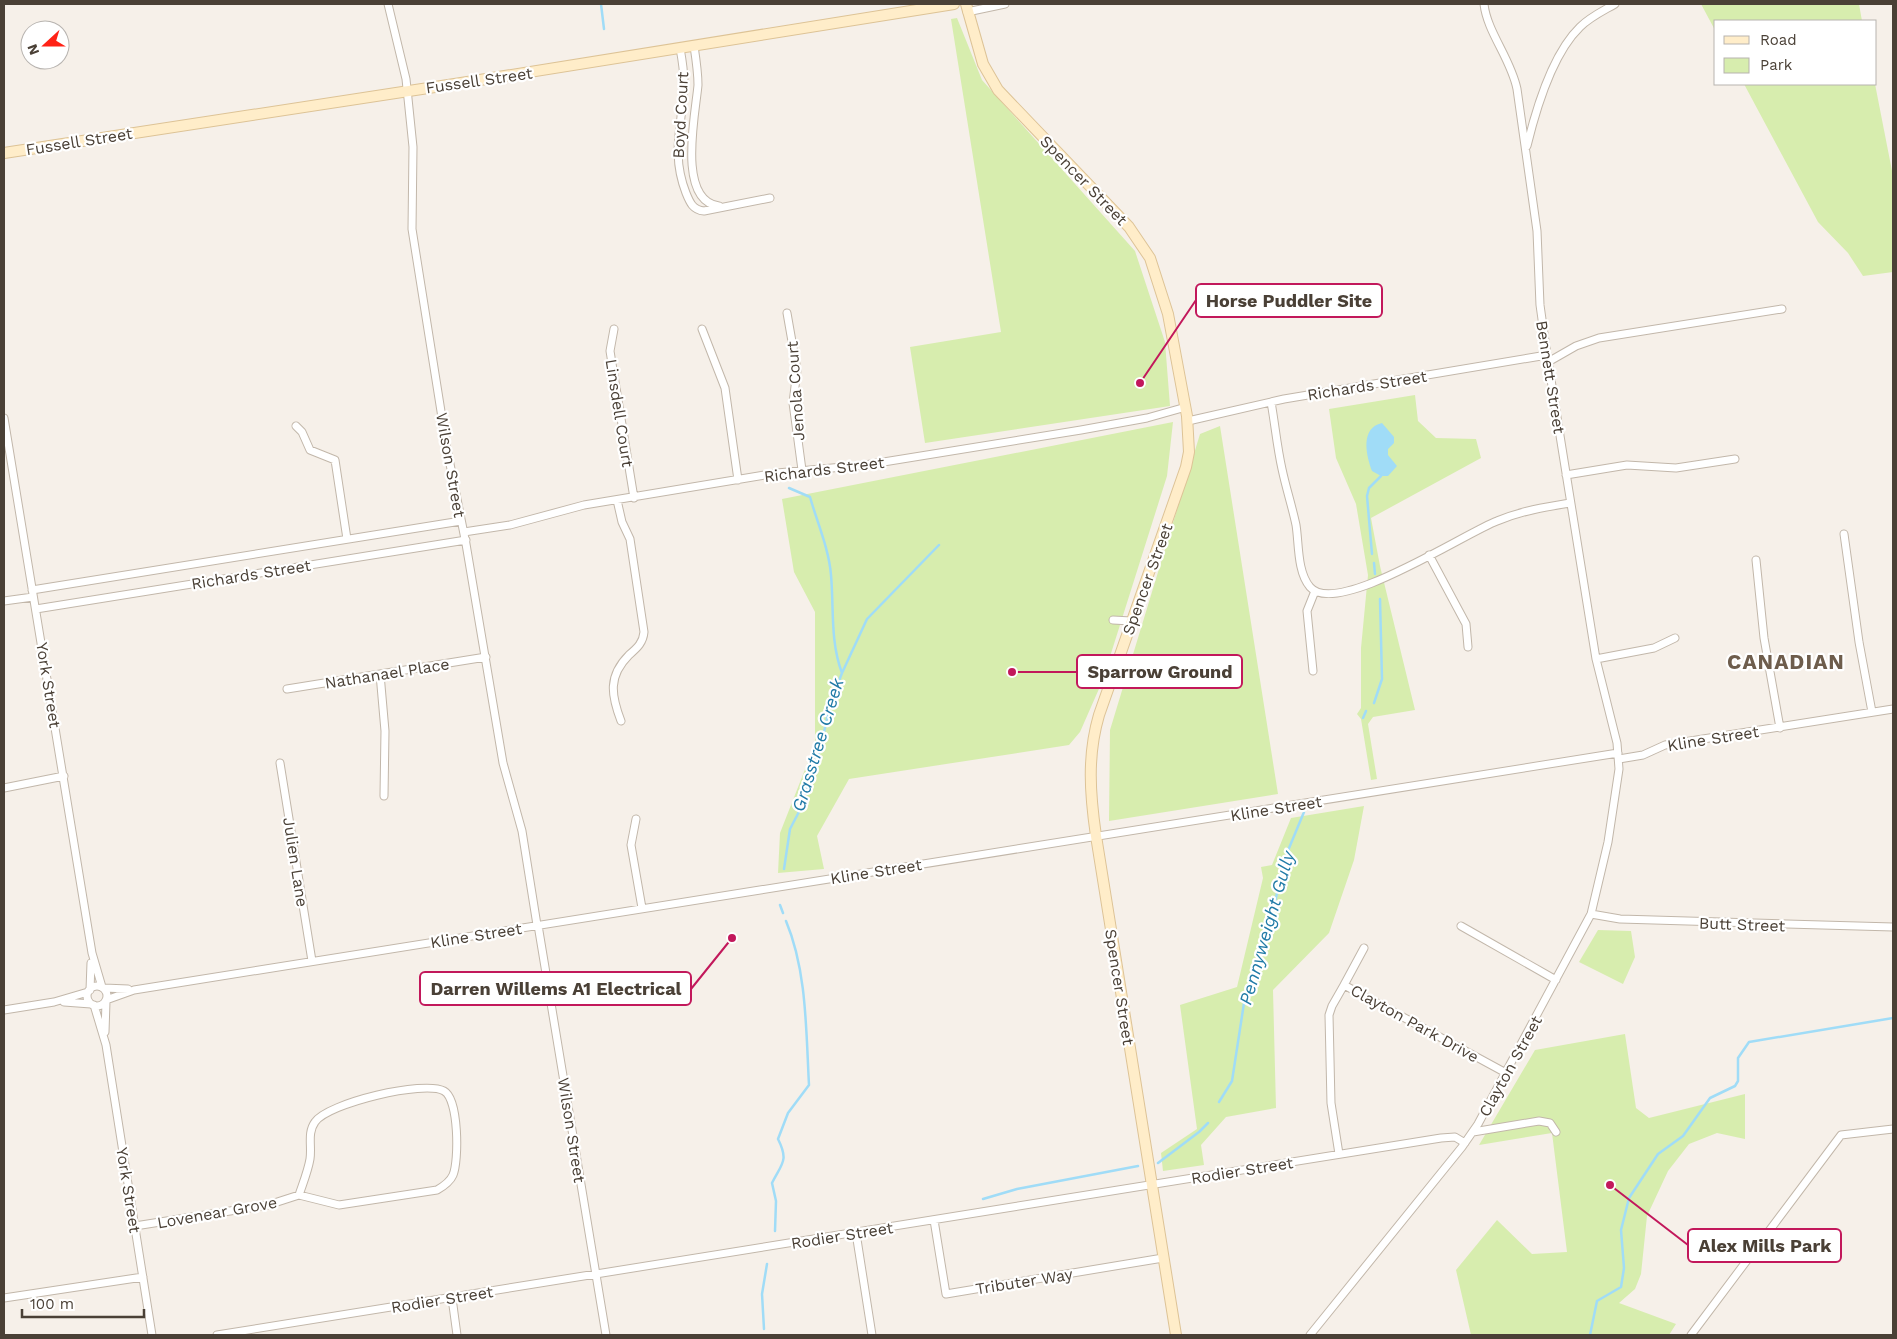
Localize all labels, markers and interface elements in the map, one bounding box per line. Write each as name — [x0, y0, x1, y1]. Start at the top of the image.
north arrow — [20, 20, 70, 70]
legend — [1714, 20, 1877, 85]
text: Road — [1760, 31, 1797, 49]
text: N — [24, 42, 42, 57]
text: Park — [1760, 56, 1793, 74]
street label: Fussell Street — [424, 64, 534, 97]
street label: Boyd Court — [669, 71, 692, 159]
street label: Fussell Street — [24, 124, 134, 159]
street label: Spencer Street — [1036, 132, 1131, 229]
callout: Horse Puddler Site — [1196, 284, 1382, 317]
text: Horse Puddler Site — [1206, 290, 1372, 311]
street label: Bennett Street — [1532, 319, 1569, 435]
street label: Jenola Court — [783, 340, 808, 441]
street label: Linsdell Court — [602, 358, 637, 469]
street label: Richards Street — [1306, 367, 1429, 404]
street label: Wilson Street — [432, 411, 469, 519]
street label: Richards Street — [763, 453, 886, 486]
street label: Spencer Street — [1118, 521, 1177, 638]
street label: Richards Street — [190, 556, 313, 593]
street label: York Street — [32, 641, 65, 730]
district label: CANADIAN — [1727, 649, 1845, 674]
street label: Nathanael Place — [323, 654, 451, 693]
callout: Sparrow Ground — [1077, 655, 1242, 688]
text: Sparrow Ground — [1087, 661, 1233, 682]
water label: Grasstree Creek — [787, 674, 848, 814]
street label: Kline Street — [1666, 722, 1760, 755]
street label: Kline Street — [1229, 792, 1323, 825]
street label: Julien Lane — [279, 816, 312, 908]
water label: Pennyweight Gully — [1235, 847, 1299, 1007]
street label: Kline Street — [829, 855, 923, 888]
street label: Butt Street — [1699, 913, 1786, 936]
street label: Kline Street — [429, 919, 523, 952]
street label: Spencer Street — [1101, 928, 1138, 1047]
callout: Darren Willems A1 Electrical — [420, 972, 691, 1005]
text: Darren Willems A1 Electrical — [431, 978, 682, 999]
street label: Clayton Park Drive — [1347, 980, 1482, 1067]
street label: Clayton Street — [1475, 1012, 1546, 1120]
street label: Wilson Street — [554, 1076, 589, 1184]
street label: York Street — [112, 1146, 145, 1235]
street label: Rodier Street — [1190, 1153, 1295, 1188]
street label: Lovenear Grove — [156, 1193, 278, 1232]
street label: Rodier Street — [790, 1218, 895, 1253]
callout: Alex Mills Park — [1688, 1229, 1841, 1262]
text: Alex Mills Park — [1699, 1235, 1832, 1256]
street label: Tributer Way — [974, 1264, 1075, 1299]
street label: Rodier Street — [390, 1282, 495, 1317]
scale bar — [22, 1286, 145, 1318]
text: 100 m — [30, 1295, 74, 1313]

